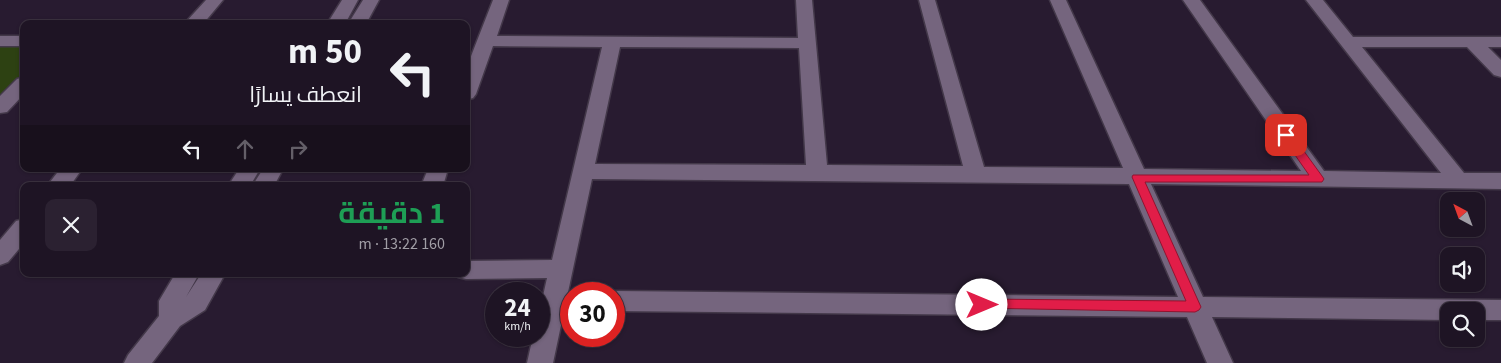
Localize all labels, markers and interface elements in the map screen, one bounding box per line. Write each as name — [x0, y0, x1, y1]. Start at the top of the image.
text: 50 m — [288, 27, 362, 77]
icon: left — [380, 40, 445, 105]
text: انعطف يسارًا — [249, 79, 362, 111]
pin — [1265, 114, 1307, 156]
icon: arrive — [1272, 121, 1300, 149]
icon: left — [178, 135, 206, 163]
icon: ahead — [231, 135, 259, 163]
icon: right — [284, 135, 312, 163]
text: 1 دقيقة — [338, 192, 445, 235]
north arrow — [1440, 192, 1485, 238]
map controls — [1440, 192, 1485, 347]
button: close — [45, 199, 97, 251]
text: 160 m · 13:22 — [358, 233, 445, 255]
button: sound — [1440, 247, 1485, 292]
position arrow — [955, 278, 1007, 330]
speed limit sign: 30 — [560, 282, 625, 347]
text: 24 — [504, 290, 531, 326]
button: search — [1440, 302, 1485, 347]
text: km/h — [504, 318, 531, 335]

